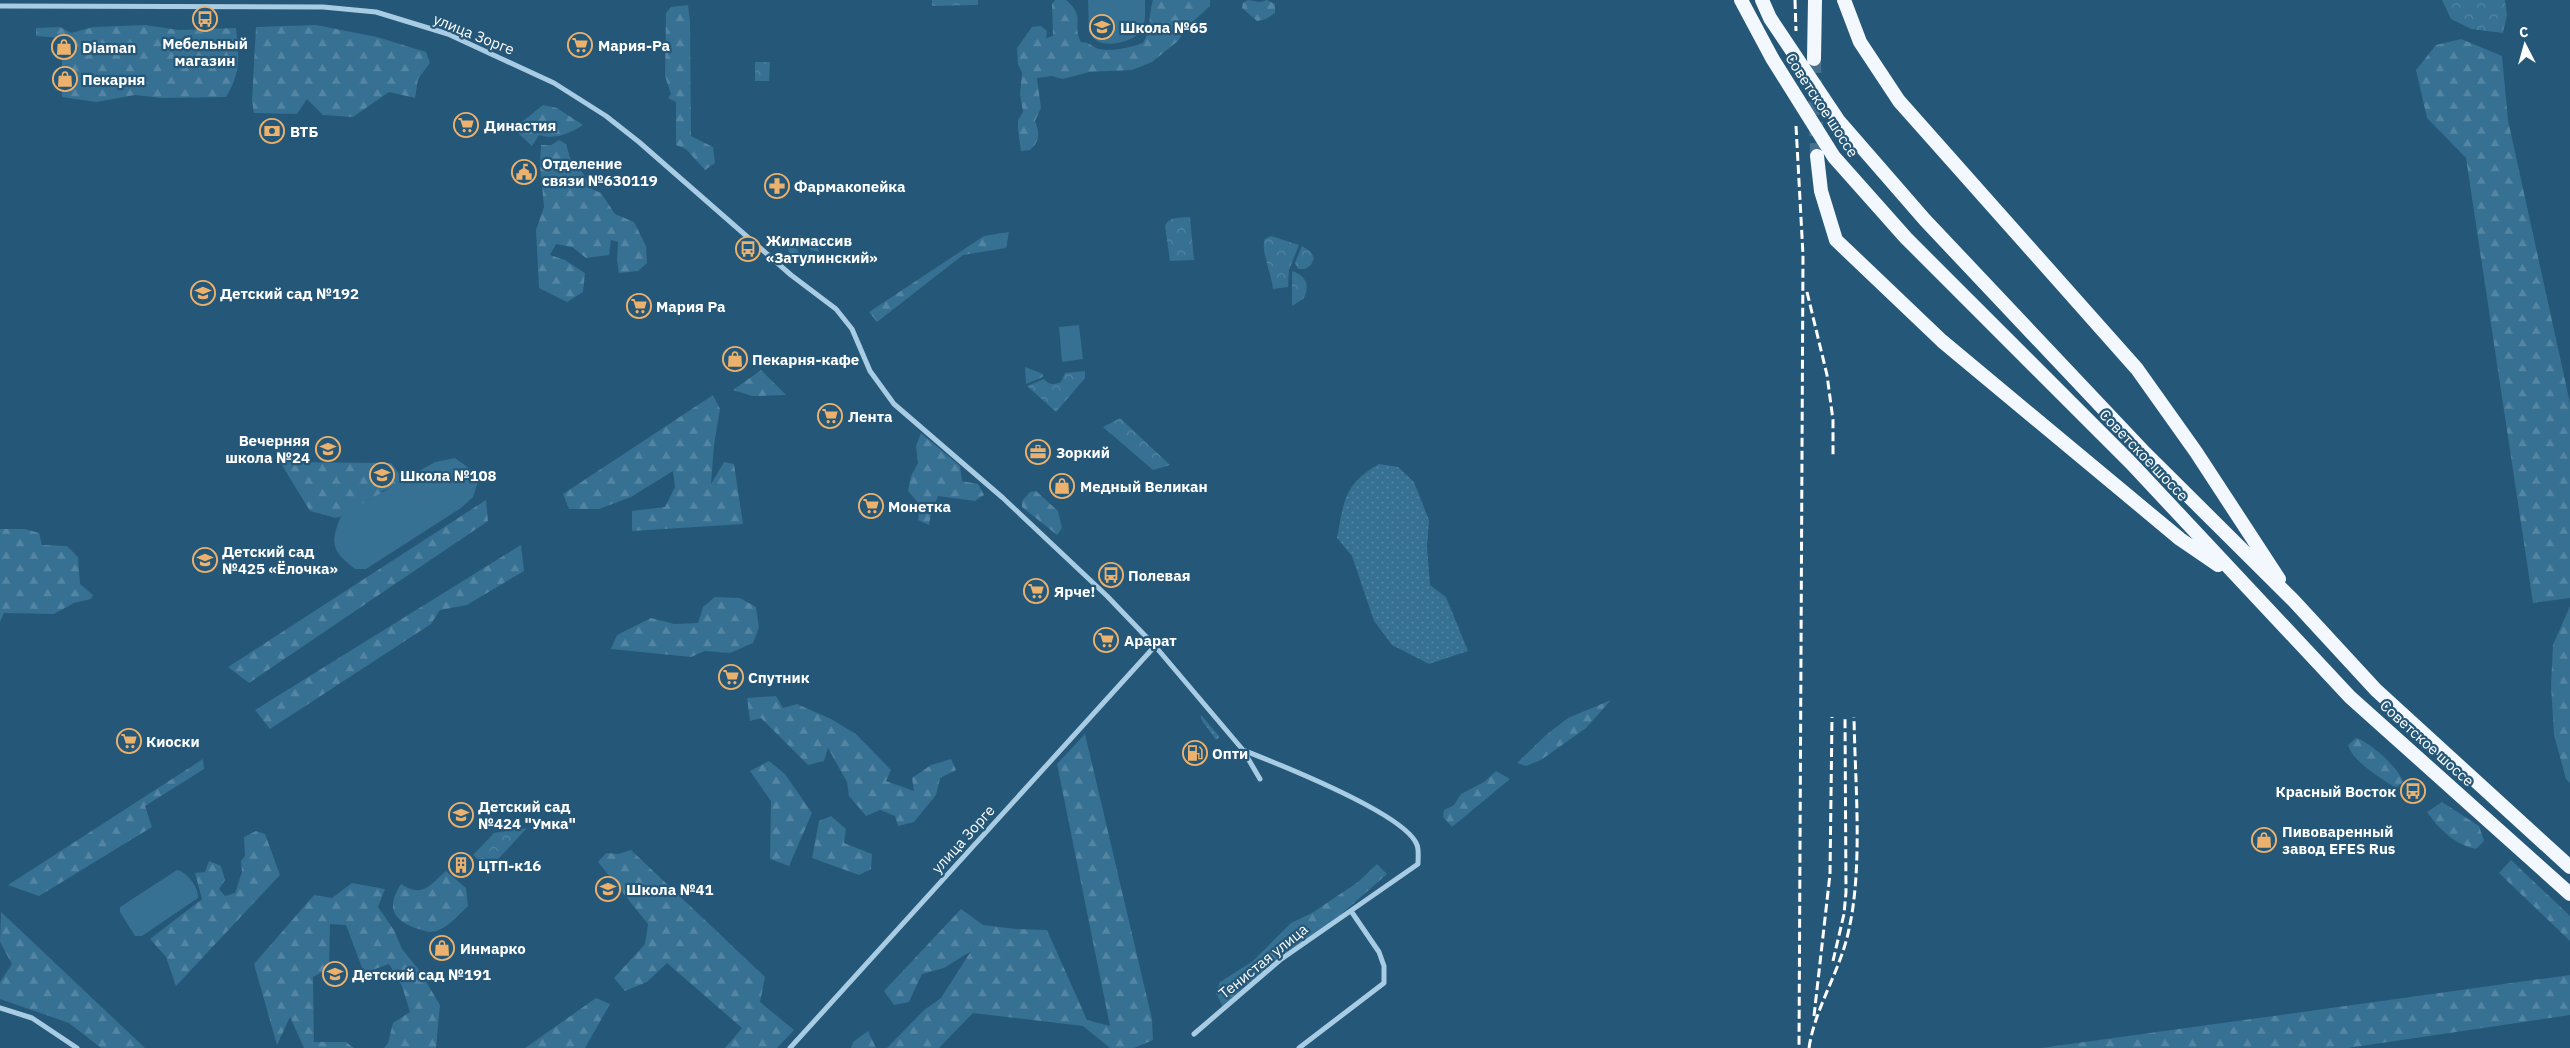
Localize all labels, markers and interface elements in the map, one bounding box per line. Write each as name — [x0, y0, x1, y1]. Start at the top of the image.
bus stop icon: Мебельный магазин — [192, 6, 218, 32]
street label: улица Зорге — [431, 9, 517, 59]
school or university icon: Школа №65 — [1089, 14, 1115, 40]
place label: Школа №65 — [1120, 18, 1208, 37]
north arrow — [2500, 20, 2550, 70]
text: С — [2518, 23, 2529, 41]
supermarket icon: Мария-Ра — [567, 32, 593, 58]
shop icon: Diaman — [51, 34, 77, 60]
place label: Мебельный магазин — [162, 34, 248, 70]
place label: Мария-Ра — [598, 36, 671, 55]
place label: Diaman — [82, 38, 136, 57]
street label: Советское шоссе — [1781, 49, 1863, 161]
shop icon: Пекарня — [52, 66, 78, 92]
place label: Пекарня — [82, 70, 145, 89]
supermarket icon: Династия — [453, 112, 479, 138]
place label: Династия — [484, 116, 556, 135]
bank icon: ВТБ — [259, 118, 285, 144]
place label: ВТБ — [290, 122, 318, 141]
place label: Отделение связи №630119 — [542, 154, 658, 190]
public building icon: Отделение связи №630119 — [511, 159, 537, 185]
pharmacy icon: Фармакопейка — [764, 173, 790, 199]
place label: Фармакопейка — [794, 177, 906, 196]
place label: Жилмассив «Затулинский» — [766, 231, 878, 267]
bus stop icon: Жилмассив «Затулинский» — [735, 236, 761, 262]
school or university icon: Детский сад №192 — [190, 280, 216, 306]
place label: Детский сад №192 — [220, 284, 359, 303]
supermarket icon: Мария Ра — [626, 293, 652, 319]
place label: Мария Ра — [656, 297, 726, 316]
shop icon: Пекарня-кафе — [722, 346, 748, 372]
place label: Пекарня-кафе — [752, 350, 859, 369]
supermarket icon: Лента — [817, 403, 843, 429]
street label: Советское шоссе — [2095, 405, 2193, 505]
place label: Лента — [848, 407, 893, 426]
place label: Вечерняя школа №24 — [225, 431, 310, 467]
school or university icon: Вечерняя школа №24 — [315, 436, 341, 462]
office icon: Зоркий — [1025, 439, 1051, 465]
place label: Зоркий — [1056, 443, 1110, 462]
school or university icon: Школа №108 — [369, 462, 395, 488]
place label: Школа №108 — [400, 466, 497, 485]
shop icon: Медный Великан — [1049, 473, 1075, 499]
place label: Медный Великан — [1080, 477, 1208, 496]
supermarket icon: Монетка — [858, 493, 884, 519]
place label: Монетка — [888, 497, 951, 516]
place label: Детский сад №425 «Ёлочка» — [222, 542, 338, 578]
school or university icon: Детский сад №425 «Ёлочка» — [192, 547, 218, 573]
bus stop icon: Полевая — [1098, 562, 1124, 588]
place label: Полевая — [1128, 566, 1191, 585]
supermarket icon: Ярче! — [1023, 578, 1049, 604]
place label: Ярче! — [1054, 582, 1095, 601]
supermarket icon: Арарат — [1093, 627, 1119, 653]
place label: Арарат — [1124, 631, 1177, 650]
supermarket icon: Спутник — [718, 664, 744, 690]
place label: Спутник — [748, 668, 810, 687]
street label: Советское шоссе — [2376, 696, 2478, 790]
supermarket icon: Киоски — [116, 728, 142, 754]
place label: Киоски — [146, 732, 200, 751]
fuel station icon: Опти — [1182, 740, 1208, 766]
place label: Опти — [1212, 744, 1248, 763]
bus stop icon: Красный Восток — [2400, 778, 2426, 804]
place label: Красный Восток — [2276, 782, 2396, 801]
place label: Детский сад №424 "Умка" — [478, 797, 576, 833]
street label: улица Зорге — [927, 801, 999, 877]
school or university icon: Детский сад №424 "Умка" — [448, 802, 474, 828]
place label: Пивоваренный завод EFES Rus — [2282, 822, 2396, 858]
shop icon: Пивоваренный завод EFES Rus — [2251, 827, 2277, 853]
building icon: ЦТП-к16 — [448, 852, 474, 878]
place label: ЦТП-к16 — [478, 856, 541, 875]
school or university icon: Школа №41 — [595, 876, 621, 902]
place label: Школа №41 — [626, 880, 714, 899]
street label: Тенистая улица — [1215, 919, 1311, 1003]
shop icon: Инмарко — [429, 935, 455, 961]
place label: Инмарко — [460, 939, 526, 958]
school or university icon: Детский сад №191 — [322, 961, 348, 987]
place label: Детский сад №191 — [352, 965, 491, 984]

